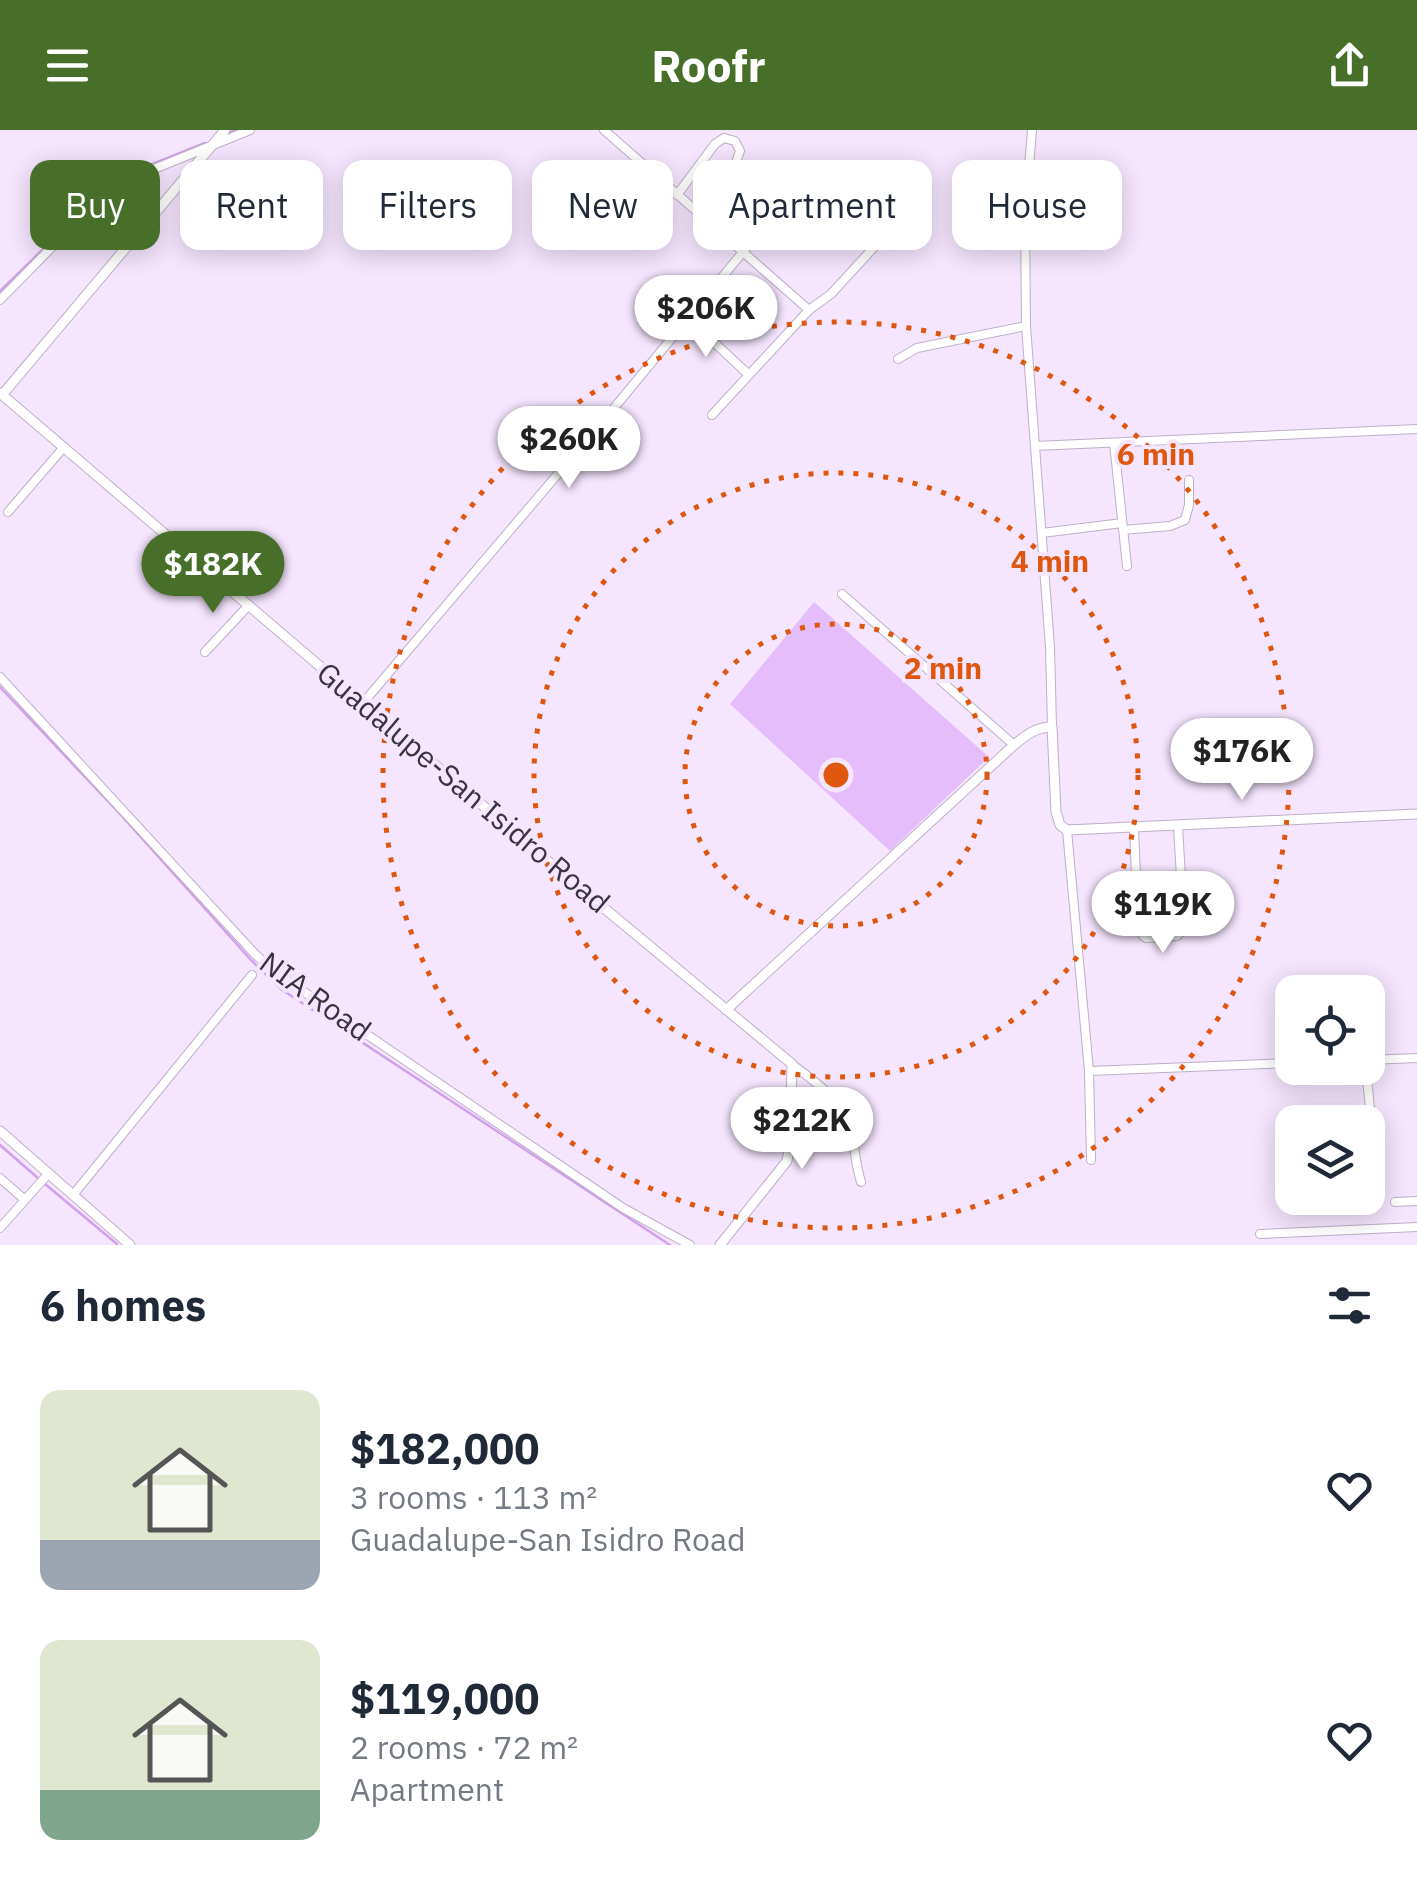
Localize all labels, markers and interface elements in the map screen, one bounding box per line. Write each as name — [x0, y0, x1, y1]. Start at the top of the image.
text: Roofr — [651, 36, 766, 94]
icon: menu — [40, 38, 95, 93]
icon: share — [1322, 38, 1377, 93]
chip: Buy — [30, 160, 160, 250]
chip: Rent — [180, 160, 323, 250]
chip: Filters — [343, 160, 512, 250]
chip: New — [532, 160, 673, 250]
chip: Apartment — [693, 160, 932, 250]
chip: House — [952, 160, 1122, 250]
pin: $206K — [636, 275, 776, 360]
text: $206K — [656, 286, 756, 328]
pin: $260K — [499, 406, 639, 491]
text: $260K — [519, 417, 619, 459]
text: 6 min — [1117, 434, 1195, 473]
pin: $182K — [143, 531, 283, 616]
text: 4 min — [1011, 541, 1089, 580]
text: $182K — [163, 542, 263, 584]
text: 2 min — [904, 648, 982, 687]
street label: Guadalupe-San Isidro Road — [309, 653, 619, 921]
pin: $176K — [1172, 718, 1312, 803]
text: $176K — [1192, 729, 1292, 771]
centre of rings — [818, 757, 854, 793]
pin: $119K — [1093, 871, 1233, 956]
text: $119K — [1113, 882, 1213, 924]
street label: NIA Road — [252, 942, 379, 1049]
map controls — [1275, 975, 1385, 1215]
button: locate — [1275, 975, 1385, 1085]
pin: $212K — [732, 1087, 872, 1172]
text: $212K — [752, 1098, 852, 1140]
button: layers — [1275, 1105, 1385, 1215]
text: 6 homes — [40, 1278, 206, 1333]
icon: filters — [1322, 1278, 1377, 1333]
text: $182,000 — [350, 1421, 539, 1476]
icon: home — [120, 1430, 240, 1550]
icon: heart — [1322, 1463, 1377, 1518]
text: 3 rooms · 113 m² — [350, 1476, 597, 1518]
text: Guadalupe-San Isidro Road — [350, 1518, 746, 1560]
text: $119,000 — [350, 1671, 539, 1726]
icon: home — [120, 1680, 240, 1800]
icon: heart — [1322, 1713, 1377, 1768]
text: 2 rooms · 72 m² — [350, 1726, 578, 1768]
text: Apartment — [350, 1768, 504, 1810]

